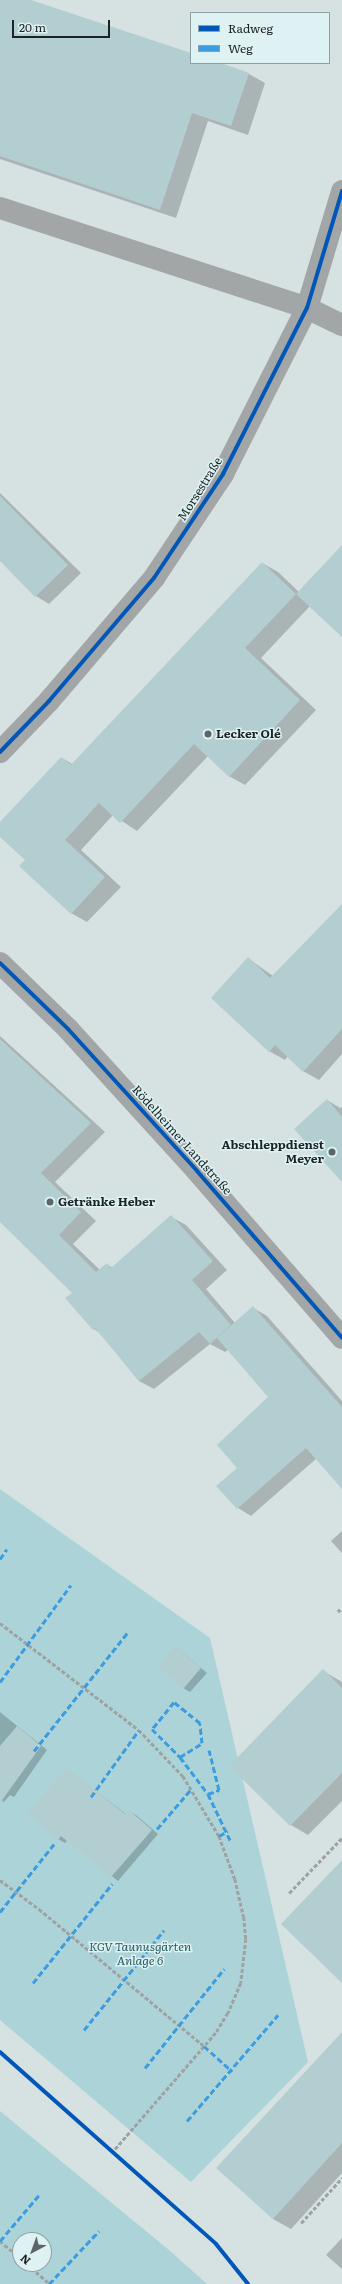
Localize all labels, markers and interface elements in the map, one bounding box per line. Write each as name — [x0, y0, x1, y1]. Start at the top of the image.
scale bar — [14, 12, 112, 38]
legend — [190, 12, 330, 64]
text: 20 m — [19, 18, 46, 36]
text: Radweg — [228, 19, 273, 37]
text: Weg — [228, 39, 253, 57]
street label: Morsestraße — [175, 455, 225, 523]
place label: Lecker Olé — [216, 727, 281, 741]
marker: Lecker Olé — [203, 729, 213, 739]
street label: Rödelheimer Landstraße — [129, 1082, 235, 1198]
place label: Abschleppdienst Meyer — [222, 1138, 324, 1166]
marker: Abschleppdienst Meyer — [327, 1147, 337, 1157]
place label: Getränke Heber — [58, 1195, 155, 1209]
marker: Getränke Heber — [45, 1197, 55, 1207]
park label: KGV Taunusgärten Anlage 6 — [89, 1940, 191, 1968]
north arrow — [12, 2232, 52, 2272]
text: N — [16, 2251, 34, 2269]

